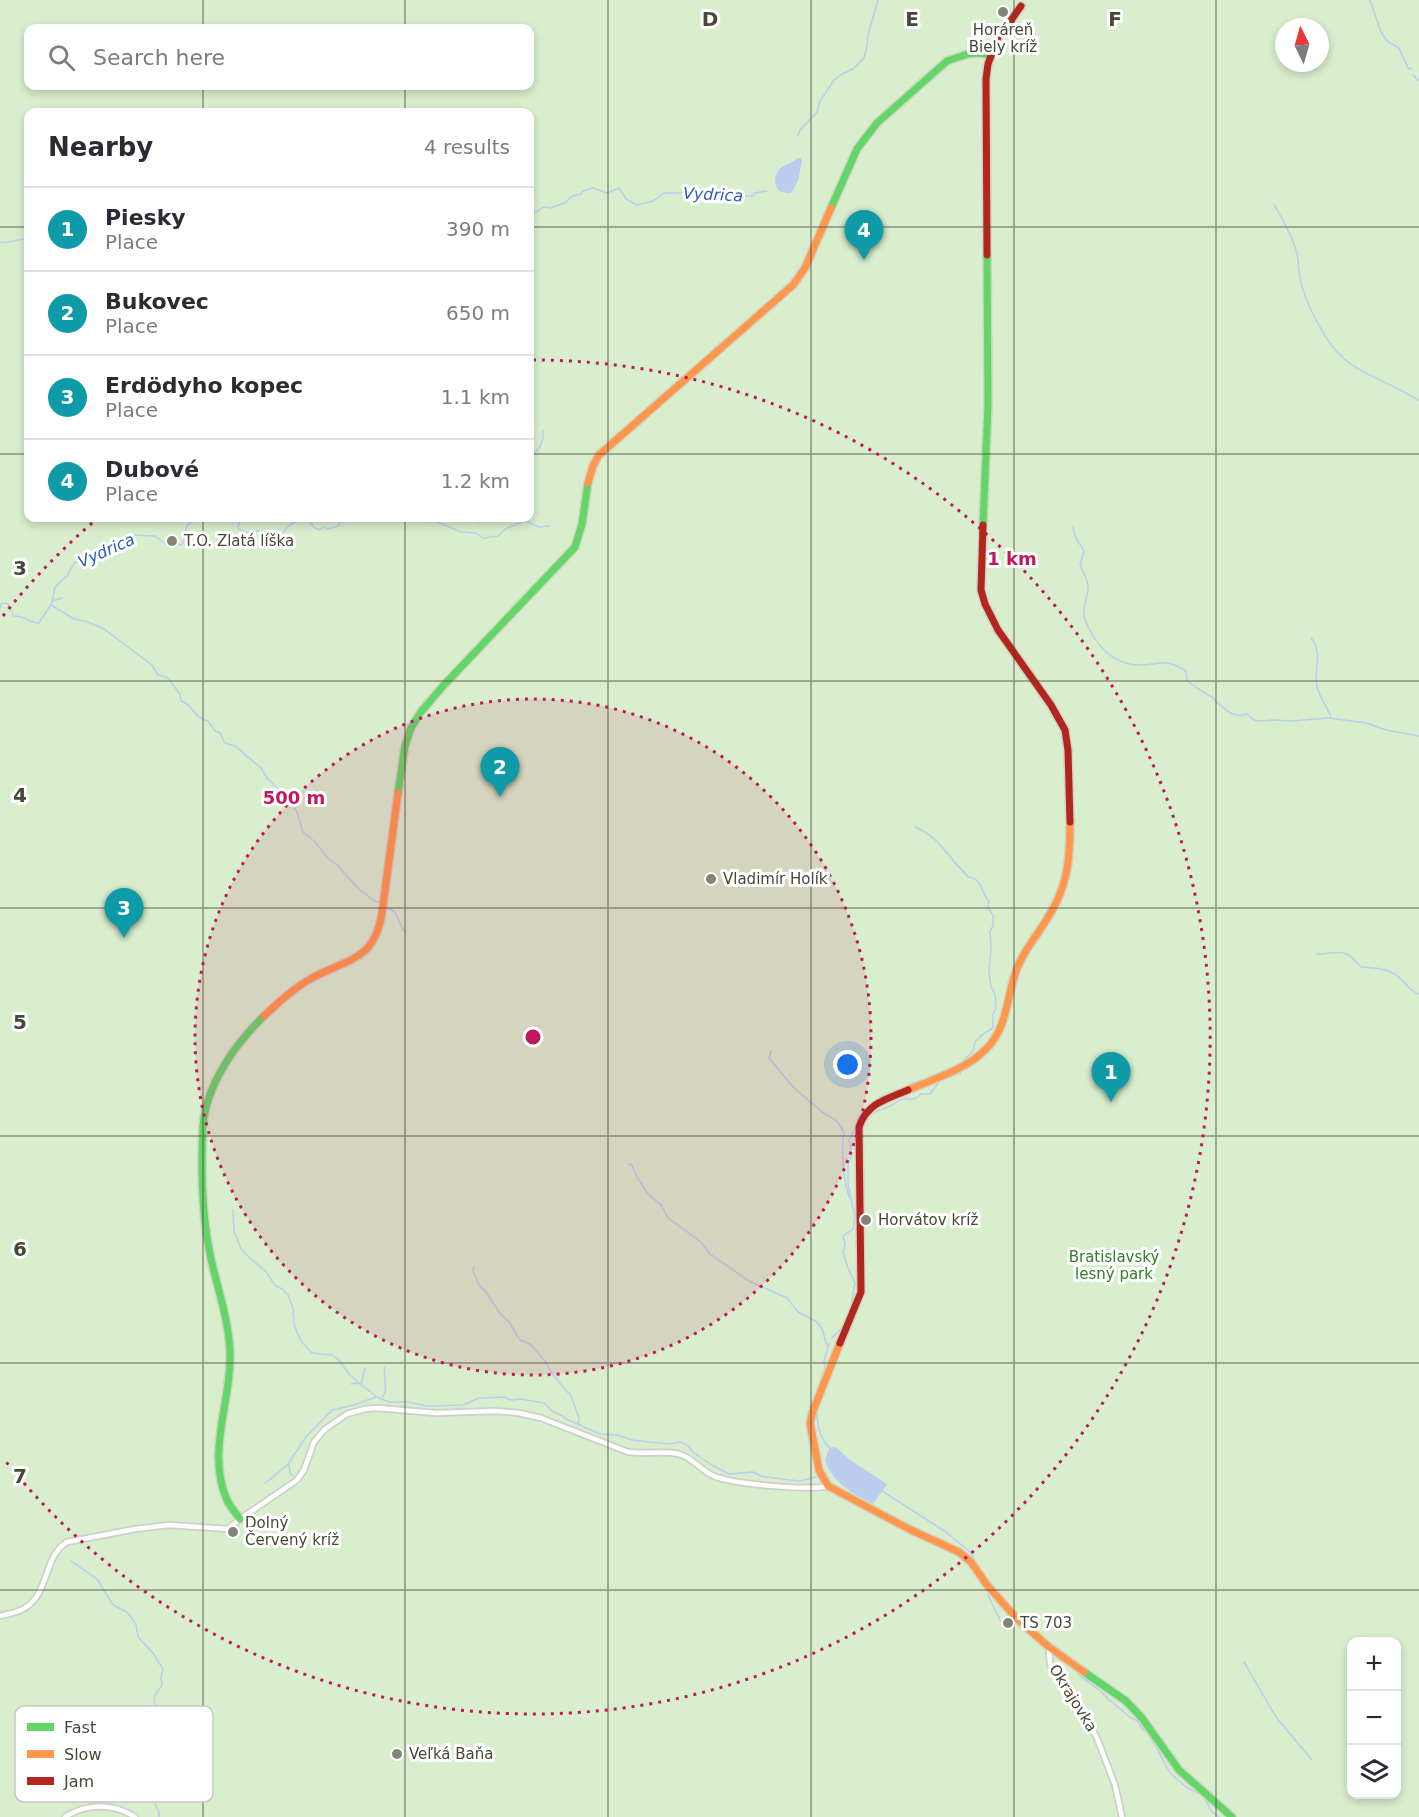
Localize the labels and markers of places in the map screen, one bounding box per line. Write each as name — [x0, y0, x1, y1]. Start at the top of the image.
marker: Horáreň Biely kríž — [996, 5, 1010, 19]
place label: Horáreň Biely kríž — [969, 21, 1037, 56]
pin: 4 — [844, 210, 884, 260]
place label: T.O. Zlatá líška — [183, 532, 294, 550]
marker: T.O. Zlatá líška — [165, 534, 179, 548]
pin: 2 — [480, 748, 520, 797]
place label: Vladimír Holík — [723, 870, 828, 888]
marker: Vladimír Holík — [704, 872, 718, 886]
pin: 3 — [104, 888, 144, 938]
centre of rings — [523, 1027, 543, 1047]
pin: 1 — [1092, 1052, 1130, 1102]
place label: Horvátov kríž — [878, 1211, 978, 1229]
marker: Horvátov kríž — [859, 1213, 873, 1227]
place label: Dolný Červený kríž — [245, 1514, 339, 1549]
marker: Dolný Červený kríž — [226, 1525, 240, 1539]
place label: TS 703 — [1019, 1614, 1072, 1632]
marker: TS 703 — [1001, 1616, 1015, 1630]
place label: Veľká Baňa — [409, 1745, 494, 1763]
marker: Veľká Baňa — [390, 1747, 404, 1761]

